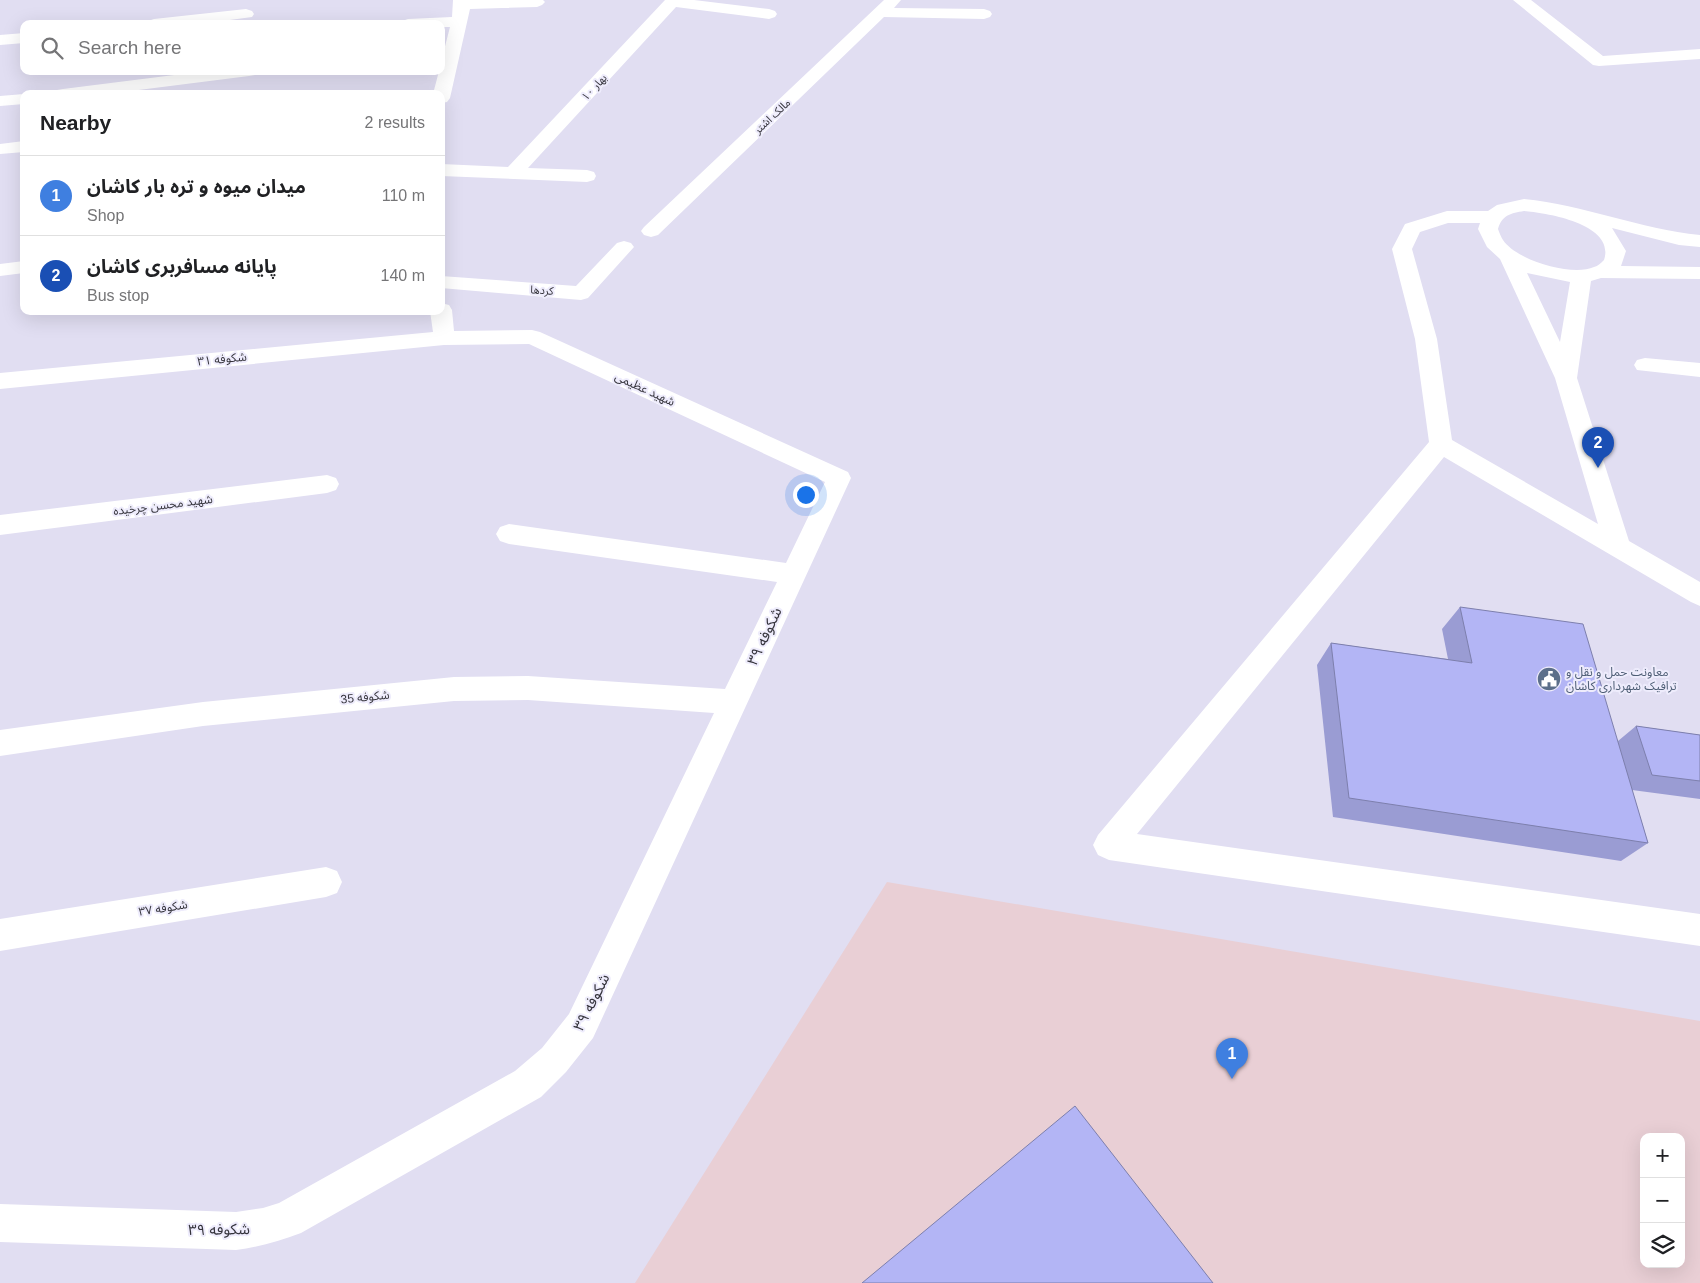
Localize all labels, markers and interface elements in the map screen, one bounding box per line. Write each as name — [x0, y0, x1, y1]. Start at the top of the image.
search box — [20, 20, 445, 75]
icon: search — [38, 34, 66, 62]
text: Search here — [78, 37, 182, 58]
street label: بهار ۱۰ — [579, 71, 610, 103]
street label: مالک اشتر — [751, 96, 794, 137]
text: Nearby — [40, 111, 111, 134]
text: 2 results — [365, 114, 425, 131]
text: میدان میوه و تره بار کاشان — [87, 176, 306, 197]
text: 1 — [52, 187, 60, 204]
text: 110 m — [382, 187, 425, 204]
text: Shop — [87, 207, 124, 224]
text: پایانه مسافربری کاشان — [87, 256, 277, 277]
text: 2 — [52, 267, 60, 284]
text: 140 m — [381, 267, 425, 284]
street label: کردها — [530, 283, 555, 298]
text: Bus stop — [87, 287, 149, 304]
street label: شکوفه ۳۱ — [197, 349, 247, 369]
street label: شهید عظیمی — [613, 369, 677, 409]
pin: 2 — [1582, 427, 1614, 468]
your location — [793, 482, 819, 508]
street label: شهید محسن چرخیده — [112, 492, 214, 519]
street label: شکوفه ۳۹ — [743, 604, 786, 668]
place label: معاونت حمل و نقل و ترافیک شهرداری کاشان — [1566, 665, 1677, 693]
public building icon: معاونت حمل و نقل و ترافیک شهرداری کاشان — [1536, 666, 1562, 692]
street label: شکوفه 35 — [340, 687, 390, 707]
street label: شکوفه ۳۷ — [137, 897, 189, 919]
street label: شکوفه ۳۹ — [569, 970, 614, 1034]
pin: 1 — [1216, 1038, 1248, 1079]
map controls — [1640, 1133, 1685, 1268]
button: + — [1640, 1133, 1685, 1178]
button: − — [1640, 1178, 1685, 1223]
street label: شکوفه ۳۹ — [188, 1220, 250, 1239]
button: layers — [1640, 1223, 1685, 1268]

